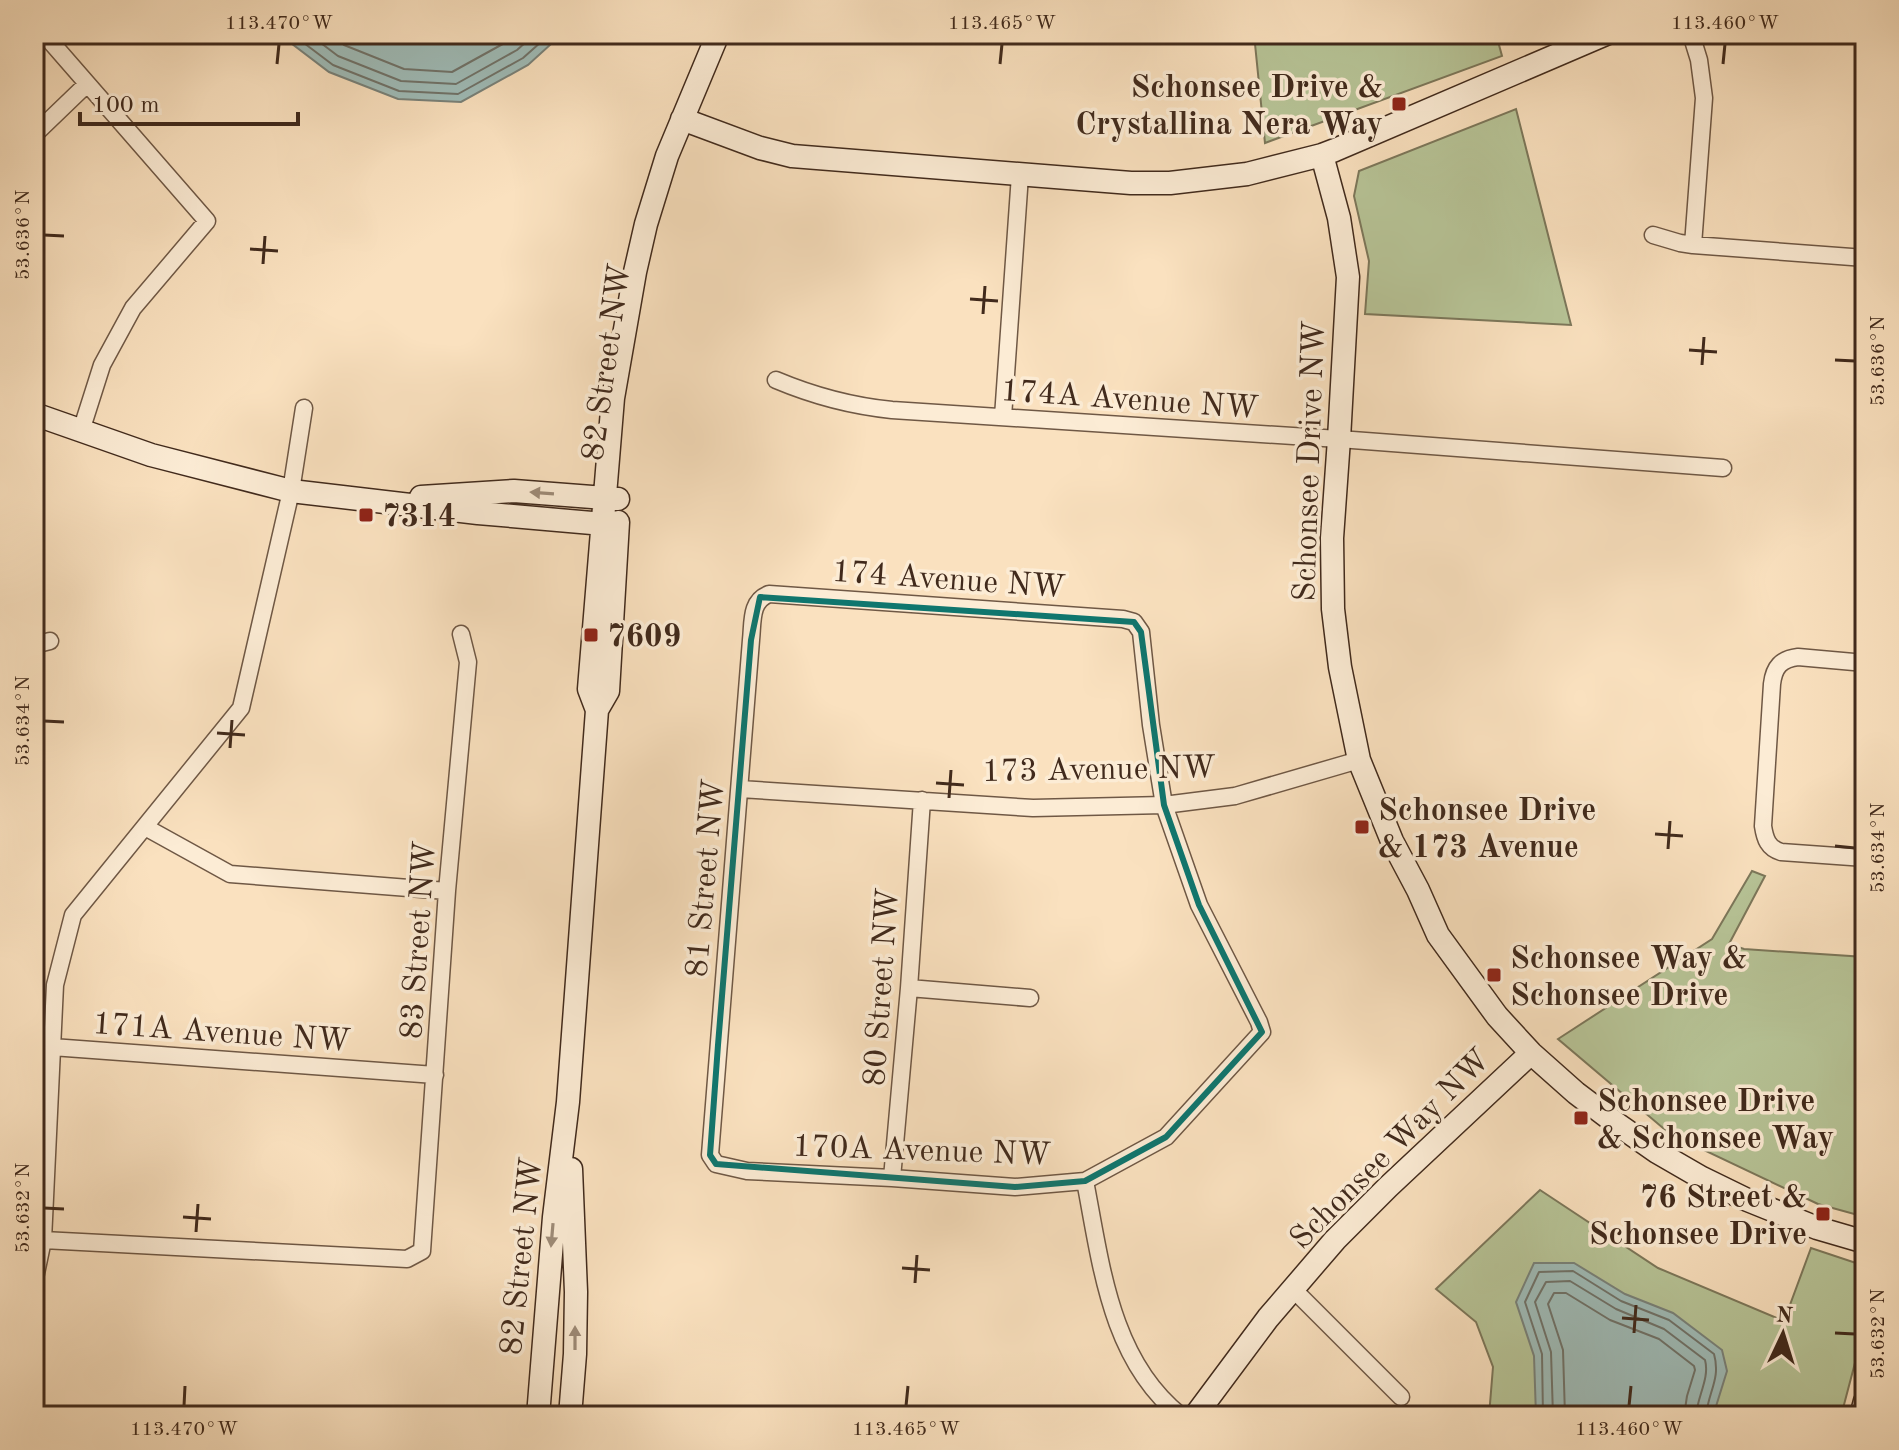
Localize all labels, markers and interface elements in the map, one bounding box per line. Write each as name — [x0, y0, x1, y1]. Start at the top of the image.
text: 113.470°W — [225, 14, 333, 34]
text: 113.465°W — [948, 14, 1056, 34]
text: 113.460°W — [1671, 14, 1779, 34]
place label: Schonsee Drive & Crystallina Nera Way — [1075, 73, 1383, 142]
scale bar — [80, 76, 298, 126]
text: 100 m — [92, 94, 160, 118]
marker: Schonsee Drive & Crystallina Nera Way — [1390, 95, 1408, 113]
text: 53.636°N — [14, 190, 34, 280]
street label: 82 Street NW — [578, 262, 638, 463]
text: 53.636°N — [1869, 316, 1889, 406]
street label: Schonsee Drive NW — [1290, 320, 1332, 602]
street label: 174A Avenue NW — [1000, 376, 1260, 426]
one-way arrow — [529, 486, 554, 499]
place label: 7314 — [382, 502, 456, 534]
marker: 7314 — [357, 506, 375, 524]
street label: 174 Avenue NW — [831, 557, 1067, 605]
place label: 7609 — [607, 622, 681, 654]
marker: 7609 — [582, 626, 600, 644]
text: 53.634°N — [14, 676, 34, 766]
street label: 173 Avenue NW — [982, 753, 1216, 789]
street label: 81 Street NW — [682, 778, 732, 979]
place label: Schonsee Drive & 173 Avenue — [1378, 796, 1596, 865]
text: 53.634°N — [1869, 803, 1889, 893]
marker: Schonsee Drive & 173 Avenue — [1353, 818, 1371, 836]
street label: 83 Street NW — [397, 840, 443, 1040]
street label: 80 Street NW — [860, 887, 906, 1087]
place label: Schonsee Way & Schonsee Drive — [1510, 944, 1747, 1013]
marker: Schonsee Way & Schonsee Drive — [1485, 966, 1503, 984]
street label: 171A Avenue NW — [92, 1009, 352, 1059]
street label: Schonsee Way NW — [1285, 1044, 1497, 1256]
place label: Schonsee Drive & Schonsee Way — [1597, 1087, 1834, 1156]
marker: Schonsee Drive & Schonsee Way — [1572, 1109, 1590, 1127]
street label: 170A Avenue NW — [792, 1131, 1052, 1172]
street label: 82 Street NW — [497, 1156, 549, 1357]
text: 53.632°N — [14, 1163, 34, 1253]
place label: 76 Street & Schonsee Drive — [1589, 1183, 1807, 1252]
marker: 76 Street & Schonsee Drive — [1814, 1205, 1832, 1223]
one-way arrow — [546, 1223, 559, 1248]
text: 53.632°N — [1869, 1289, 1889, 1379]
north arrow — [1743, 1294, 1823, 1374]
text: N — [1775, 1304, 1794, 1328]
one-way arrow — [569, 1325, 581, 1350]
text: 113.470°W — [130, 1420, 238, 1440]
text: 113.465°W — [852, 1420, 960, 1440]
text: 113.460°W — [1575, 1420, 1683, 1440]

